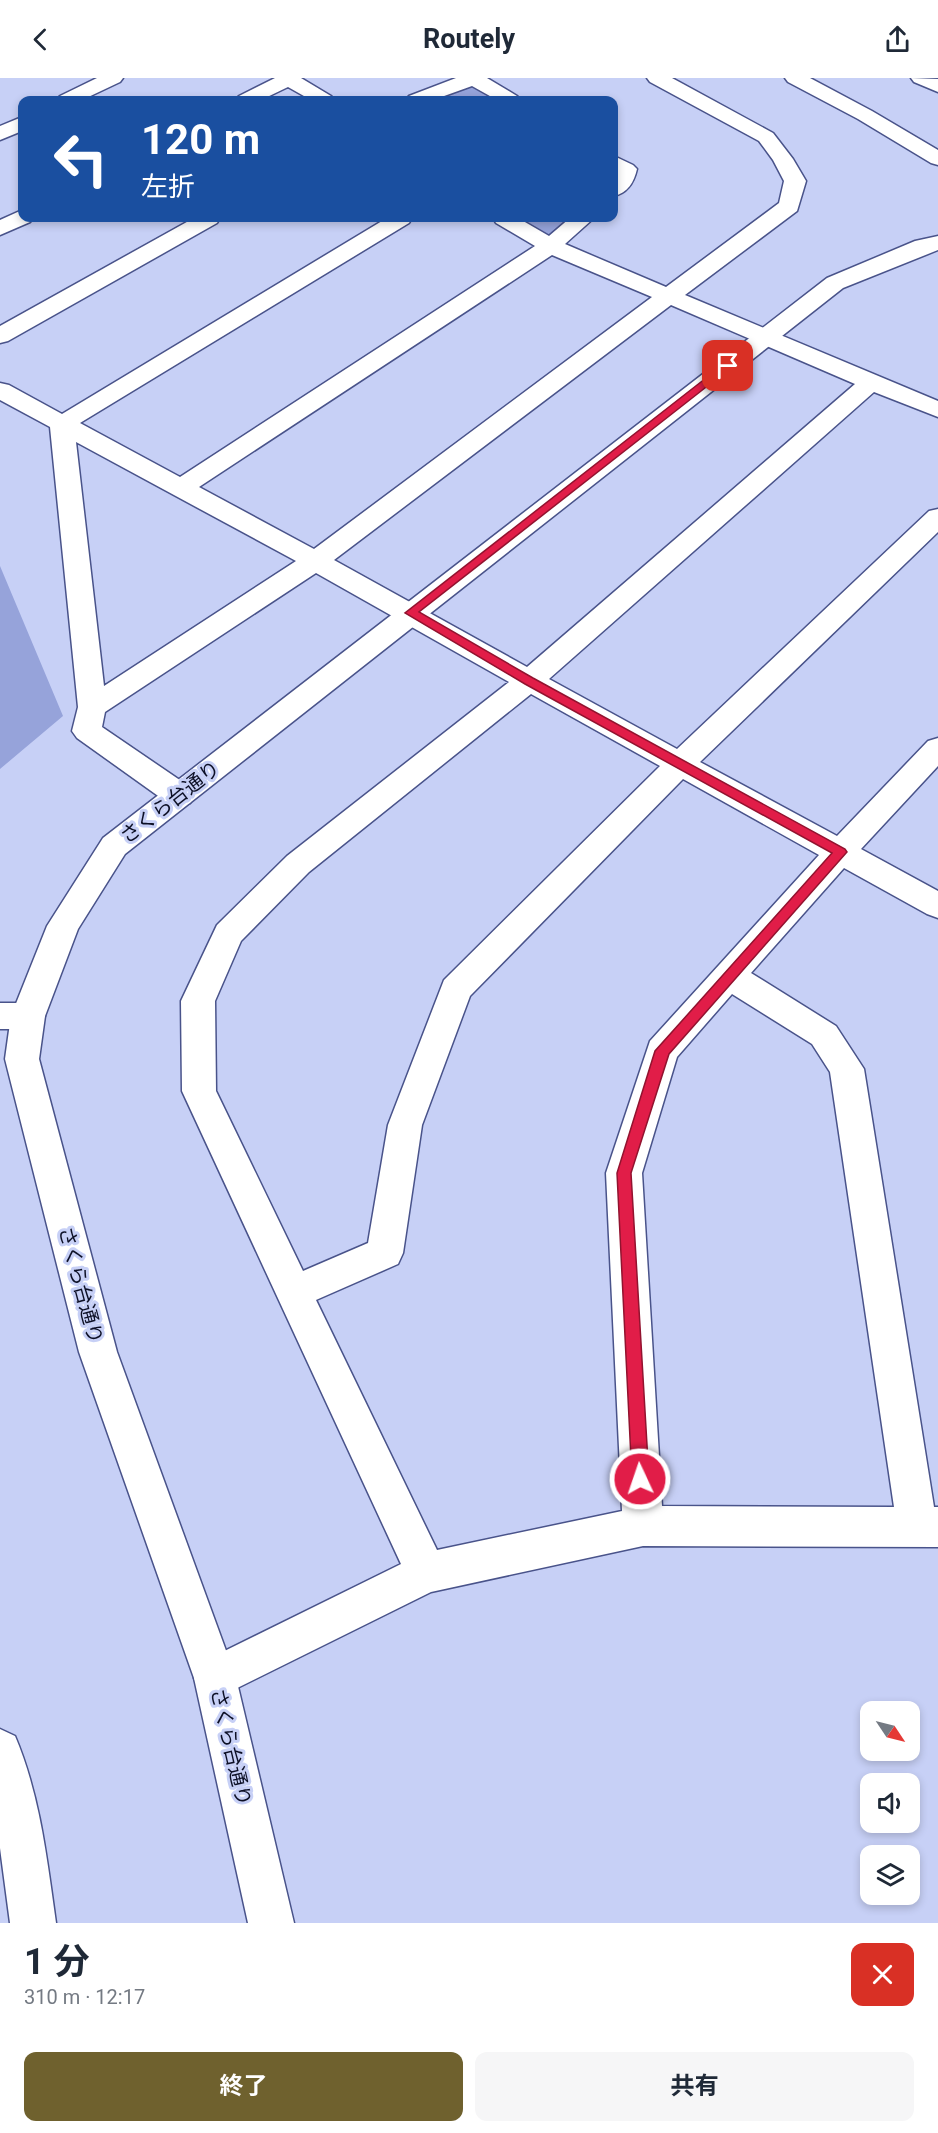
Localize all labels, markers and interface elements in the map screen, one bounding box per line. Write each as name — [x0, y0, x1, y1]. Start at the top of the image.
icon: back — [24, 23, 57, 56]
text: Routely — [423, 23, 515, 55]
icon: share — [881, 23, 914, 56]
text: 120 m — [141, 115, 260, 164]
icon: left — [42, 120, 120, 198]
text: 左折 — [141, 171, 195, 203]
pin — [702, 340, 753, 391]
icon: arrive — [711, 349, 744, 382]
street label: さくら台通り — [115, 756, 225, 848]
street label: さくら台通り — [54, 1224, 108, 1346]
position arrow — [608, 1447, 672, 1511]
street label: さくら台通り — [206, 1686, 256, 1808]
north arrow — [860, 1701, 920, 1761]
map controls — [860, 1701, 920, 1905]
button: sound — [860, 1773, 920, 1833]
button: layers — [860, 1845, 920, 1905]
text: 1 分 — [24, 1941, 90, 1983]
button: close — [851, 1943, 914, 2006]
text: 310 m · 12:17 — [24, 1985, 145, 2009]
button: 終了 — [24, 2052, 463, 2121]
button: 共有 — [475, 2052, 914, 2121]

